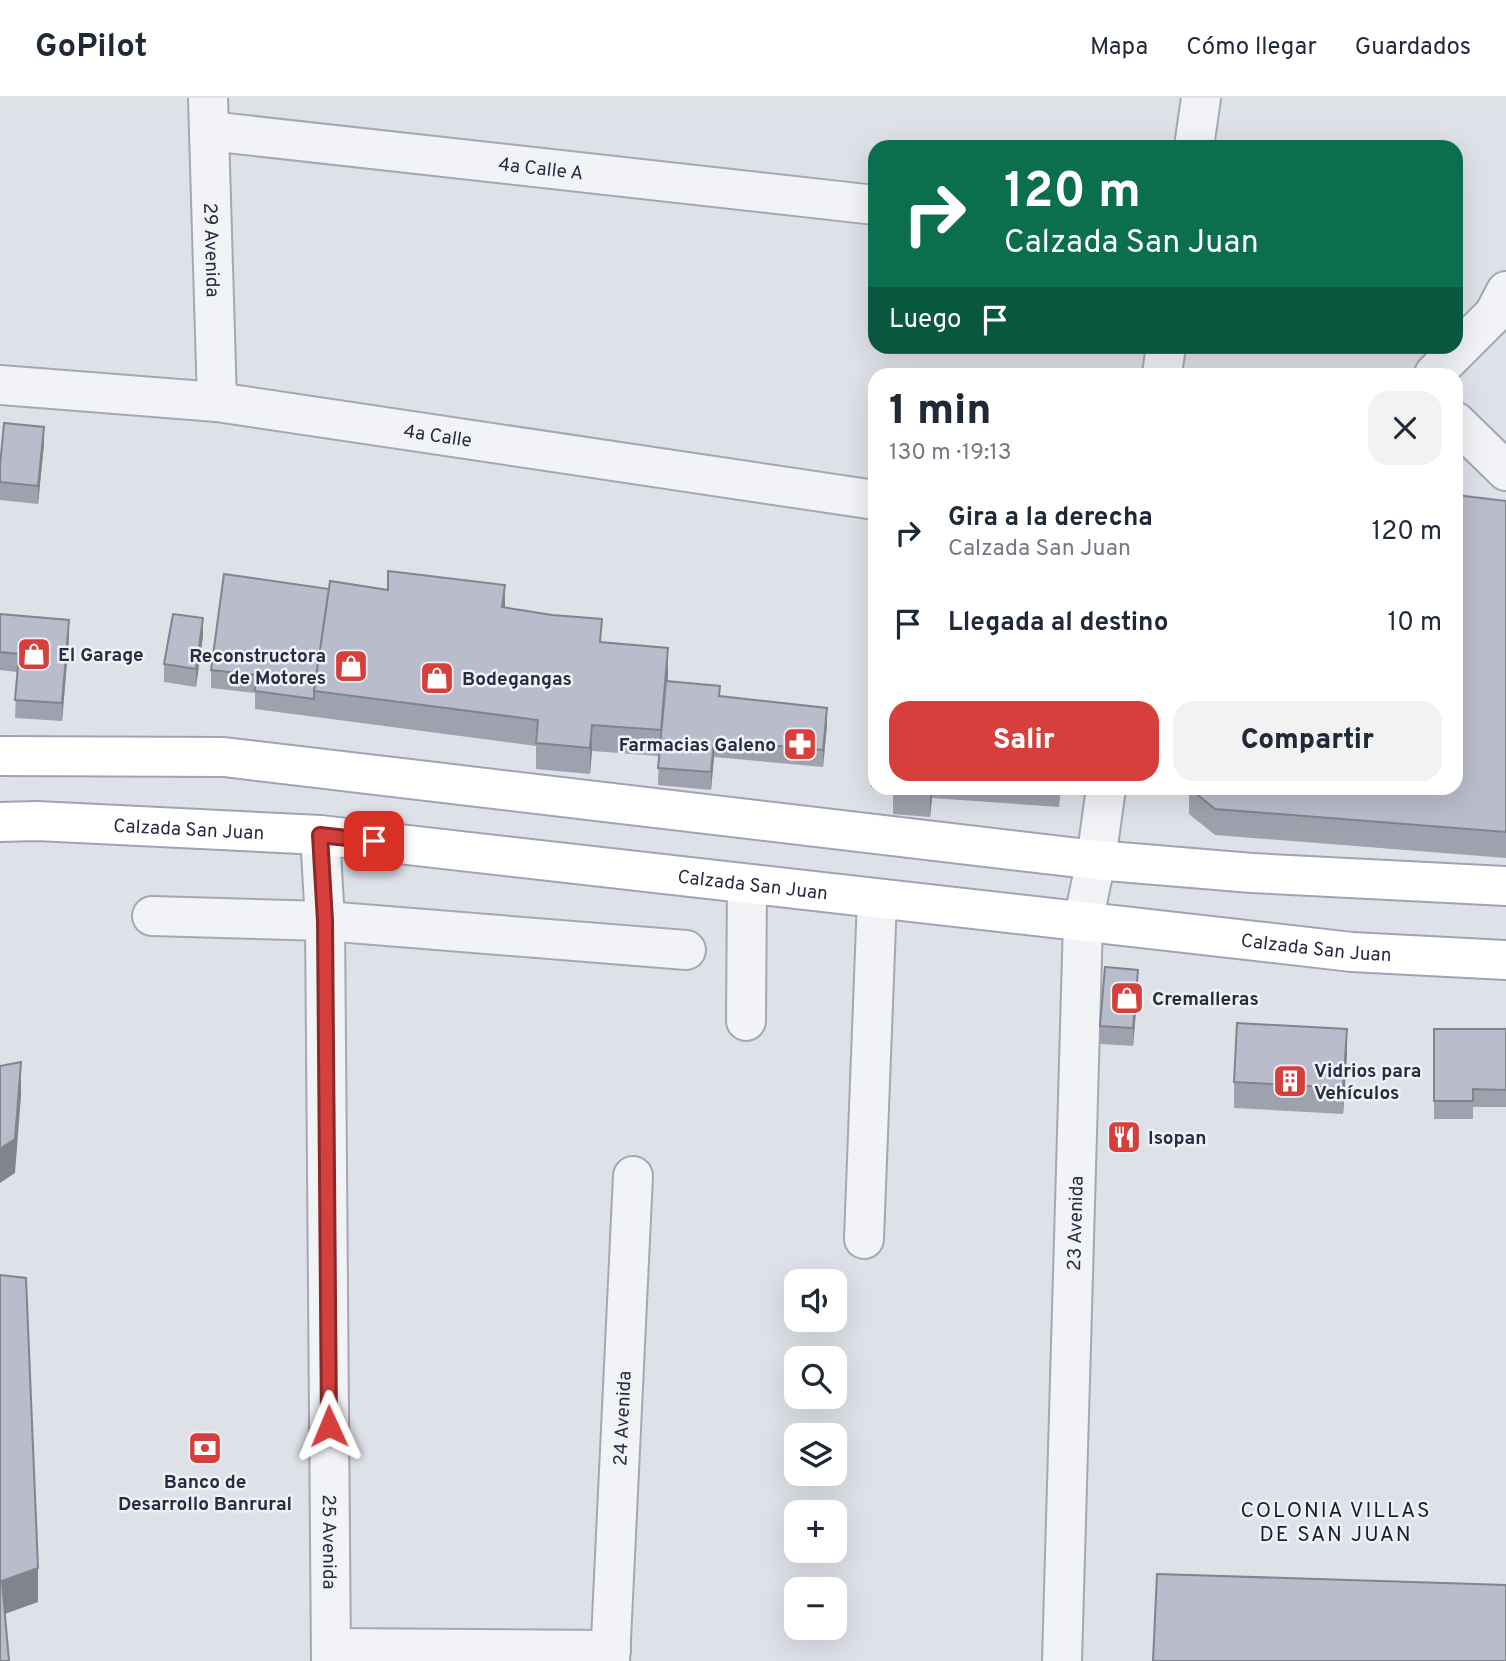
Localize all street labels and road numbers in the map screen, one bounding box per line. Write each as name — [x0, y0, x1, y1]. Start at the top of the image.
street label: 4a Calle A — [497, 153, 585, 187]
street label: 29 Avenida — [197, 202, 224, 298]
street label: 4a Calle — [402, 420, 473, 454]
street label: Calzada San Juan — [113, 815, 265, 846]
street label: Calzada San Juan — [676, 866, 829, 907]
street label: Calzada San Juan — [1240, 929, 1392, 968]
street label: 23 Avenida — [1063, 1175, 1090, 1271]
street label: 24 Avenida — [609, 1370, 638, 1466]
street label: 25 Avenida — [316, 1494, 340, 1590]

